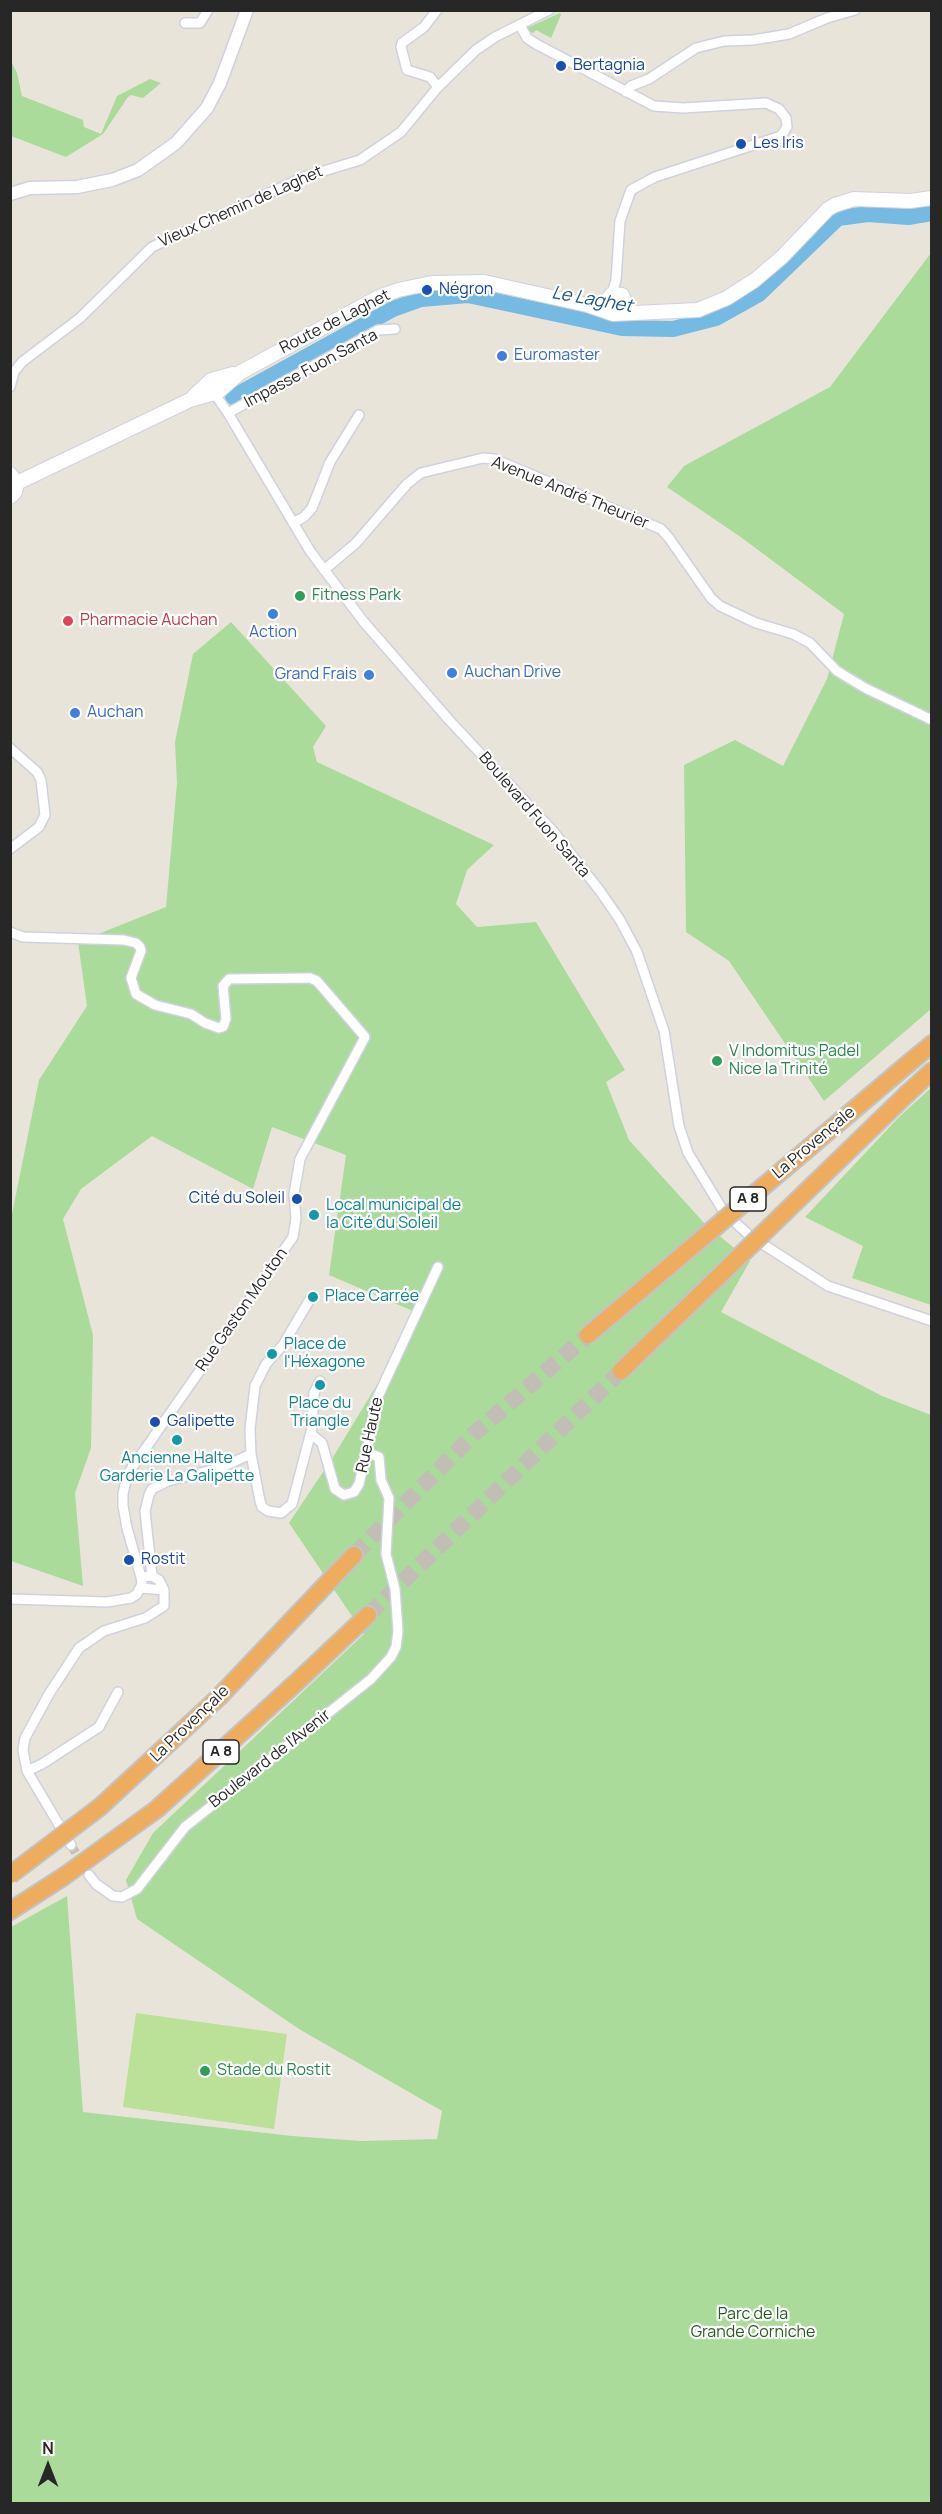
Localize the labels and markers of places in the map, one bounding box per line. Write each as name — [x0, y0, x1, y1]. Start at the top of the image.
place label: Bertagnia — [573, 56, 645, 76]
marker: Bertagnia — [554, 59, 568, 73]
place label: Les Iris — [753, 134, 804, 154]
marker: Les Iris — [734, 137, 748, 151]
place label: Négron — [439, 280, 493, 300]
marker: Négron — [420, 283, 434, 297]
place label: Euromaster — [514, 346, 600, 366]
marker: Euromaster — [495, 349, 509, 363]
place label: Fitness Park — [312, 586, 401, 606]
marker: Fitness Park — [293, 589, 307, 603]
marker: Action — [266, 607, 280, 621]
place label: Pharmacie Auchan — [80, 611, 218, 631]
marker: Pharmacie Auchan — [61, 614, 75, 628]
place label: Action — [249, 623, 297, 643]
place label: Auchan Drive — [464, 663, 561, 683]
place label: Grand Frais — [275, 665, 357, 685]
marker: Auchan Drive — [445, 666, 459, 680]
marker: Grand Frais — [362, 668, 376, 682]
place label: Auchan — [87, 703, 143, 723]
marker: Auchan — [68, 706, 82, 720]
place label: V Indomitus Padel Nice la Trinité — [729, 1042, 860, 1080]
marker: V Indomitus Padel Nice la Trinité — [710, 1054, 724, 1068]
place label: Cité du Soleil — [189, 1189, 285, 1209]
marker: Cité du Soleil — [290, 1192, 304, 1206]
place label: Local municipal de la Cité du Soleil — [326, 1196, 461, 1234]
marker: Local municipal de la Cité du Soleil — [307, 1208, 321, 1222]
place label: Place Carrée — [325, 1287, 419, 1307]
marker: Place Carrée — [306, 1290, 320, 1304]
place label: Place de l'Héxagone — [284, 1335, 365, 1373]
marker: Place de l'Héxagone — [265, 1347, 279, 1361]
marker: Place du Triangle — [313, 1378, 327, 1392]
place label: Place du Triangle — [289, 1394, 351, 1432]
place label: Galipette — [167, 1412, 235, 1432]
marker: Galipette — [148, 1415, 162, 1429]
marker: Ancienne Halte Garderie La Galipette — [170, 1433, 184, 1447]
place label: Ancienne Halte Garderie La Galipette — [100, 1449, 254, 1487]
place label: Rostit — [141, 1550, 185, 1570]
marker: Rostit — [122, 1553, 136, 1567]
place label: Stade du Rostit — [217, 2061, 331, 2081]
marker: Stade du Rostit — [198, 2064, 212, 2078]

